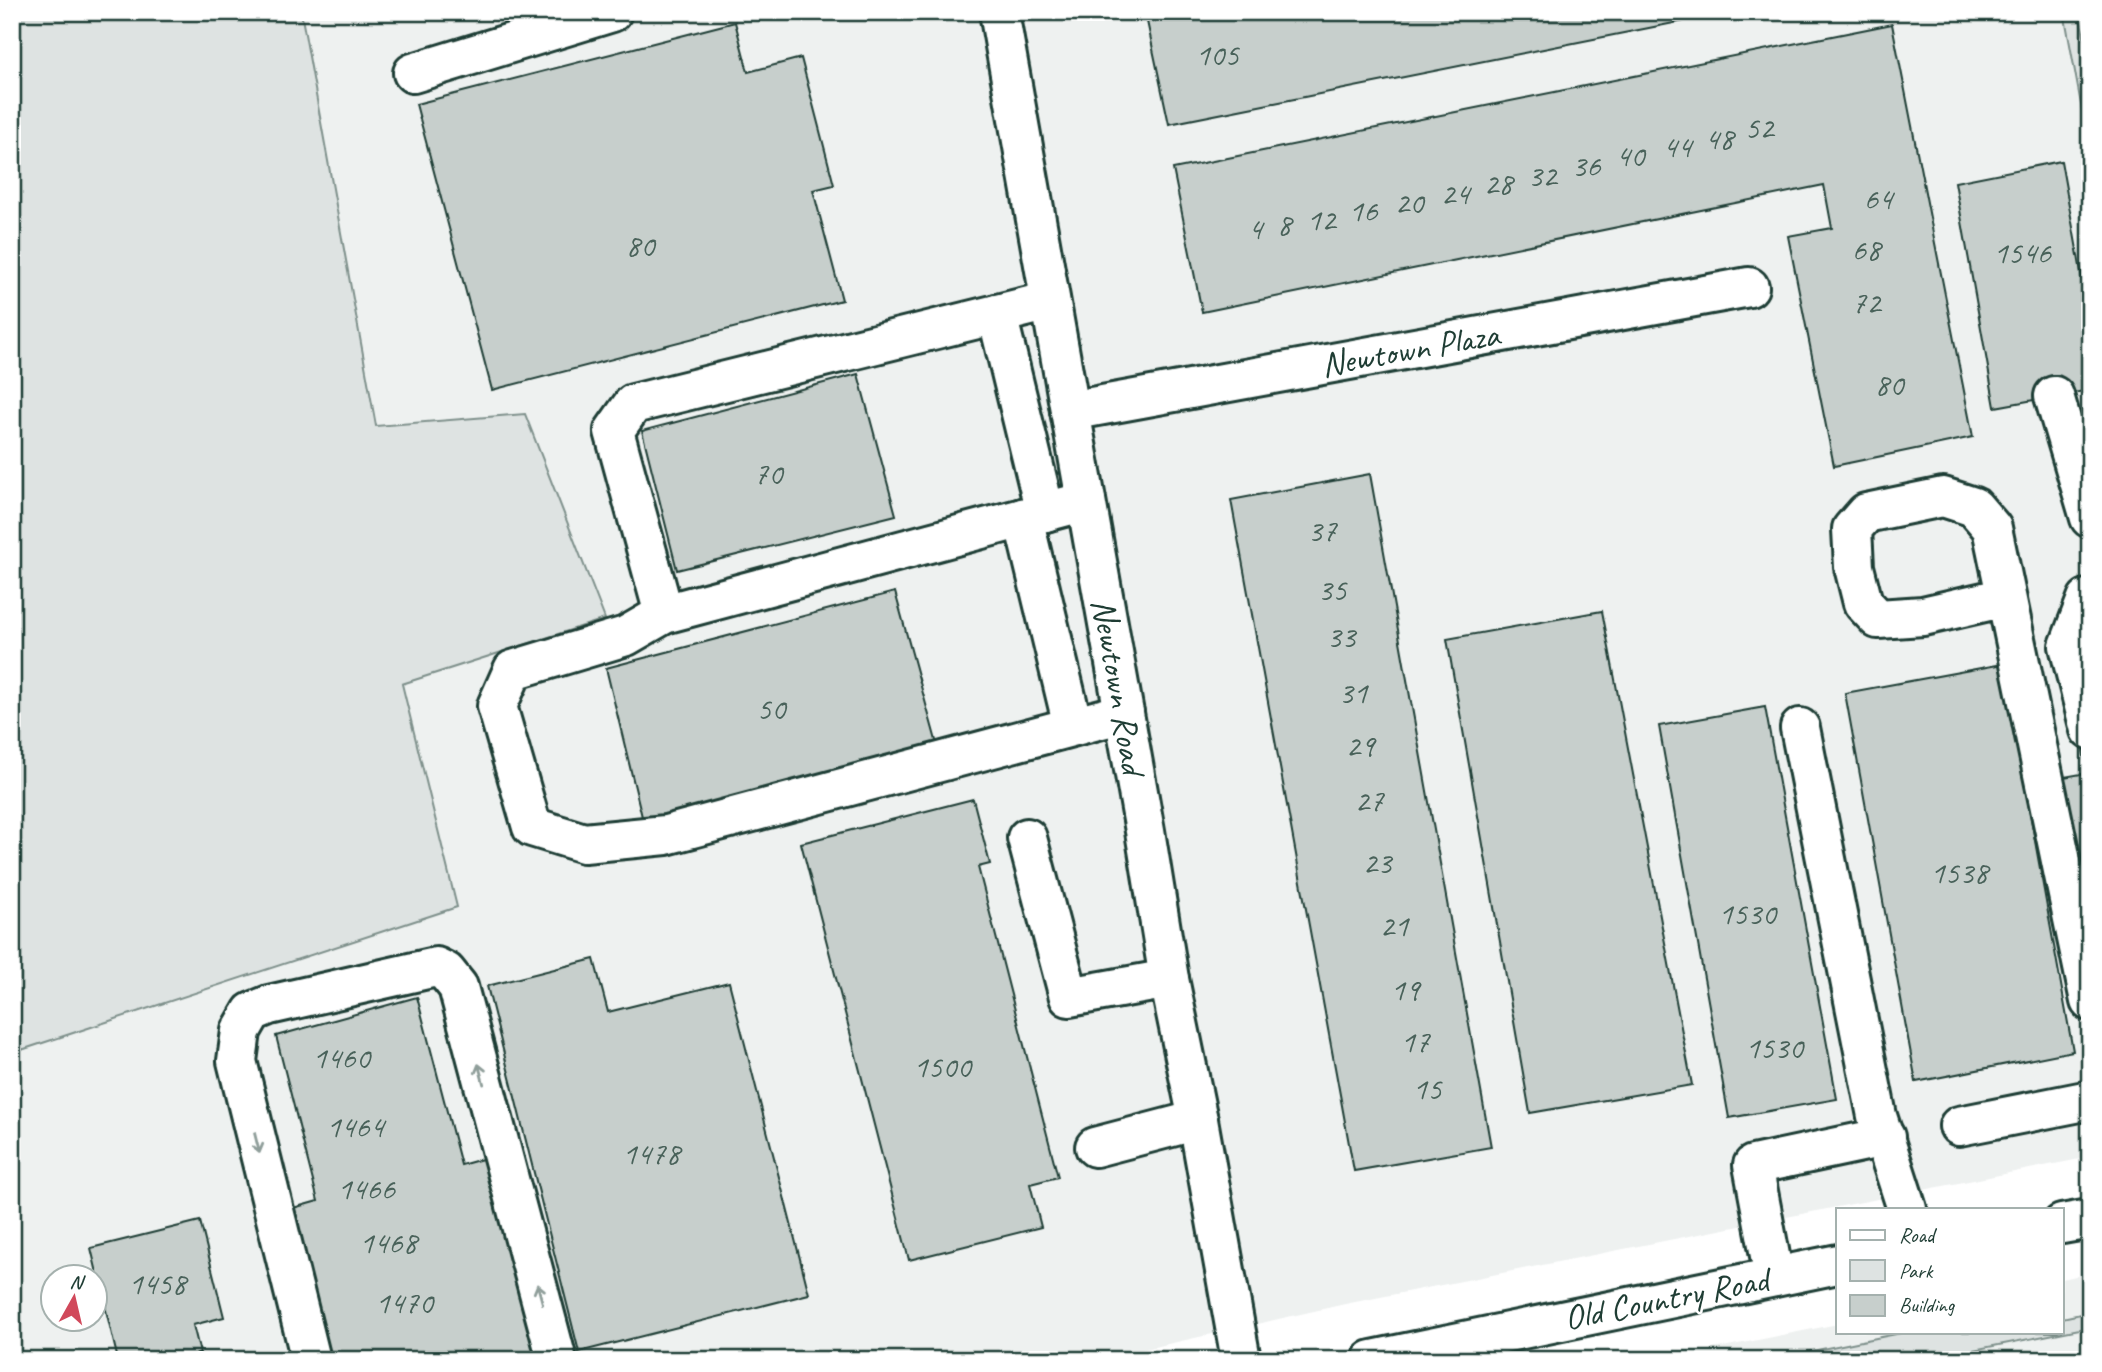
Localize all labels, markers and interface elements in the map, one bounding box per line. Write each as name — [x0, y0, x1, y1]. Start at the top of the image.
house number: 105 — [1195, 34, 1240, 75]
house number: 52 — [1745, 107, 1776, 148]
house number: 48 — [1705, 118, 1736, 159]
house number: 44 — [1663, 126, 1695, 167]
house number: 40 — [1616, 135, 1647, 176]
house number: 36 — [1572, 145, 1602, 186]
house number: 32 — [1528, 155, 1559, 196]
house number: 28 — [1484, 163, 1515, 204]
house number: 24 — [1441, 173, 1473, 214]
house number: 64 — [1864, 178, 1896, 219]
house number: 20 — [1395, 182, 1426, 223]
house number: 16 — [1349, 190, 1379, 231]
house number: 12 — [1307, 199, 1338, 240]
house number: 8 — [1277, 204, 1294, 245]
house number: 4 — [1248, 208, 1266, 249]
house number: 80 — [626, 225, 657, 266]
house number: 68 — [1852, 229, 1883, 270]
house number: 1546 — [1993, 232, 2052, 273]
house number: 72 — [1852, 282, 1883, 323]
street label: Newtown Plaza — [1318, 311, 1505, 387]
house number: 80 — [1875, 364, 1906, 405]
house number: 70 — [754, 453, 785, 494]
house number: 37 — [1308, 510, 1338, 551]
house number: 35 — [1318, 569, 1348, 610]
street label: Newtown Road — [1081, 595, 1157, 782]
house number: 33 — [1327, 616, 1358, 657]
house number: 31 — [1339, 672, 1369, 713]
house number: 50 — [757, 688, 788, 729]
house number: 29 — [1346, 725, 1377, 766]
house number: 27 — [1355, 780, 1385, 821]
house number: 23 — [1363, 842, 1394, 883]
house number: 1538 — [1930, 852, 1990, 893]
house number: 1530 — [1718, 893, 1778, 934]
house number: 21 — [1380, 905, 1410, 946]
house number: 19 — [1391, 969, 1422, 1010]
house number: 17 — [1401, 1021, 1431, 1062]
house number: 1530 — [1745, 1027, 1805, 1068]
house number: 1460 — [312, 1037, 372, 1078]
house number: 1500 — [913, 1046, 973, 1087]
one-way arrow — [474, 1063, 487, 1086]
house number: 15 — [1413, 1068, 1443, 1109]
house number: 1464 — [326, 1106, 387, 1147]
one-way arrow — [251, 1131, 264, 1154]
house number: 1478 — [622, 1133, 682, 1174]
house number: 1466 — [337, 1168, 396, 1209]
legend — [1836, 1208, 2064, 1334]
house number: 1468 — [359, 1222, 419, 1263]
text: Road — [1899, 1222, 1938, 1248]
street label: Old Country Road — [1560, 1256, 1777, 1340]
text: Park — [1899, 1258, 1934, 1284]
house number: 1458 — [128, 1263, 188, 1304]
north arrow — [38, 1264, 108, 1334]
text: N — [69, 1269, 87, 1295]
house number: 1470 — [375, 1282, 435, 1323]
one-way arrow — [533, 1283, 546, 1306]
text: Building — [1899, 1292, 1956, 1318]

